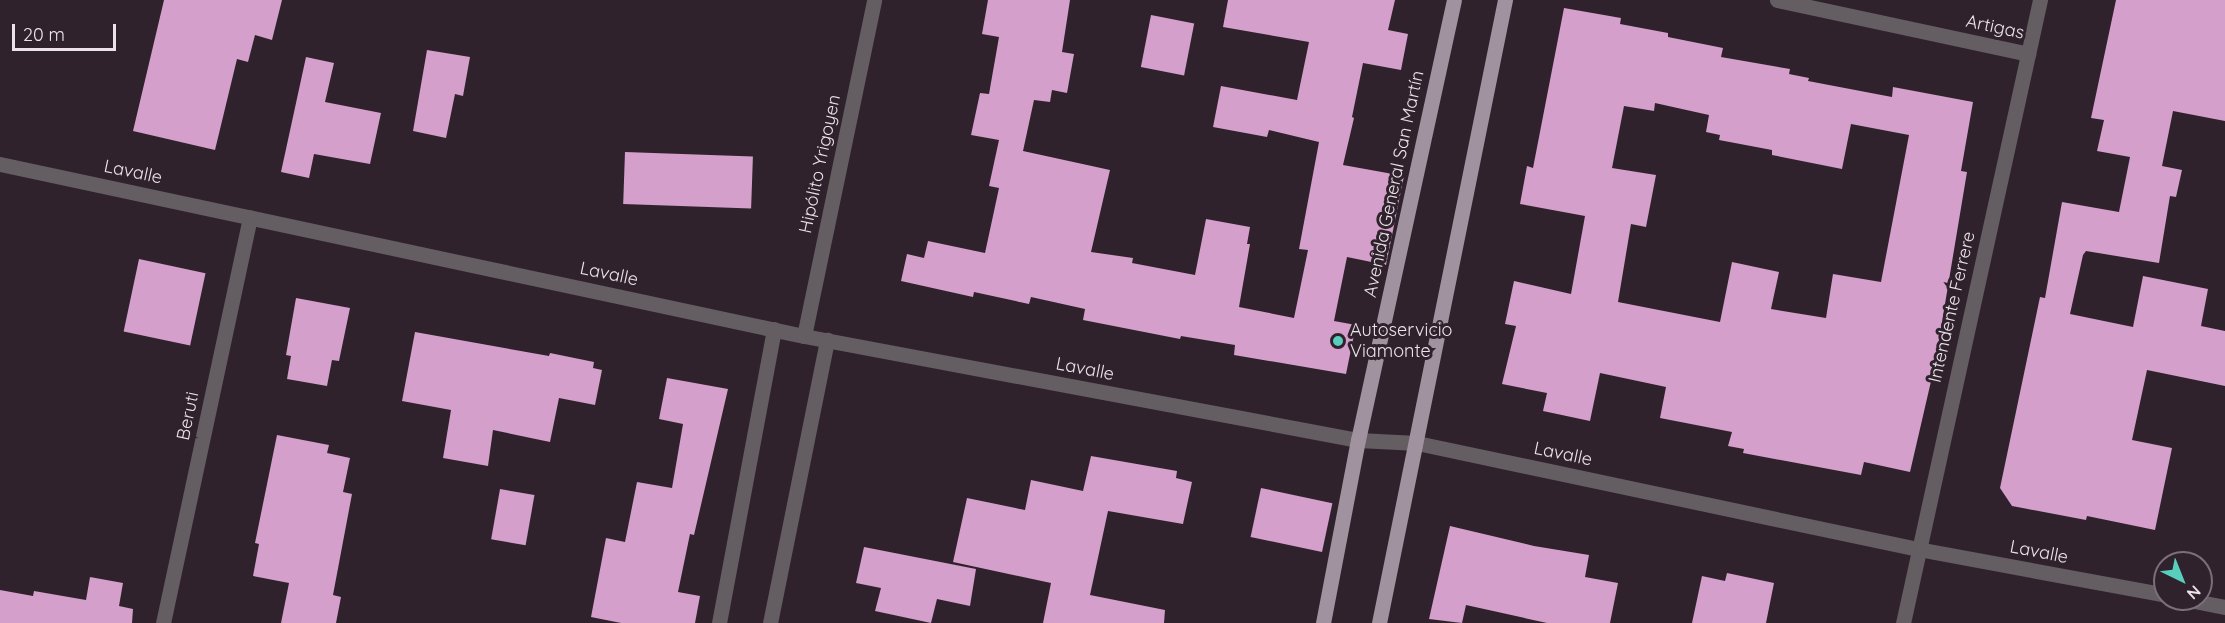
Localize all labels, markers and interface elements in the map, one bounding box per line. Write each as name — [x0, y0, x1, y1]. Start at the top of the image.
street label: Artigas — [1964, 10, 2026, 44]
scale bar — [15, 12, 118, 50]
text: 20 m — [23, 23, 65, 46]
street label: Avenida General San Martín — [1359, 69, 1429, 299]
street label: Hipólito Yrigoyen — [795, 93, 845, 235]
street label: Lavalle — [102, 155, 164, 189]
street label: Intendente Ferrere — [1924, 229, 1980, 385]
street label: Lavalle — [578, 257, 640, 291]
place label: Autoservicio Viamonte — [1350, 320, 1452, 362]
marker: Autoservicio Viamonte — [1331, 334, 1345, 348]
street label: Lavalle — [1054, 353, 1116, 385]
street label: Beruti — [172, 390, 204, 442]
street label: Lavalle — [1532, 437, 1594, 471]
street label: Lavalle — [2008, 536, 2070, 568]
north arrow — [2153, 551, 2213, 611]
text: N — [2183, 581, 2205, 604]

